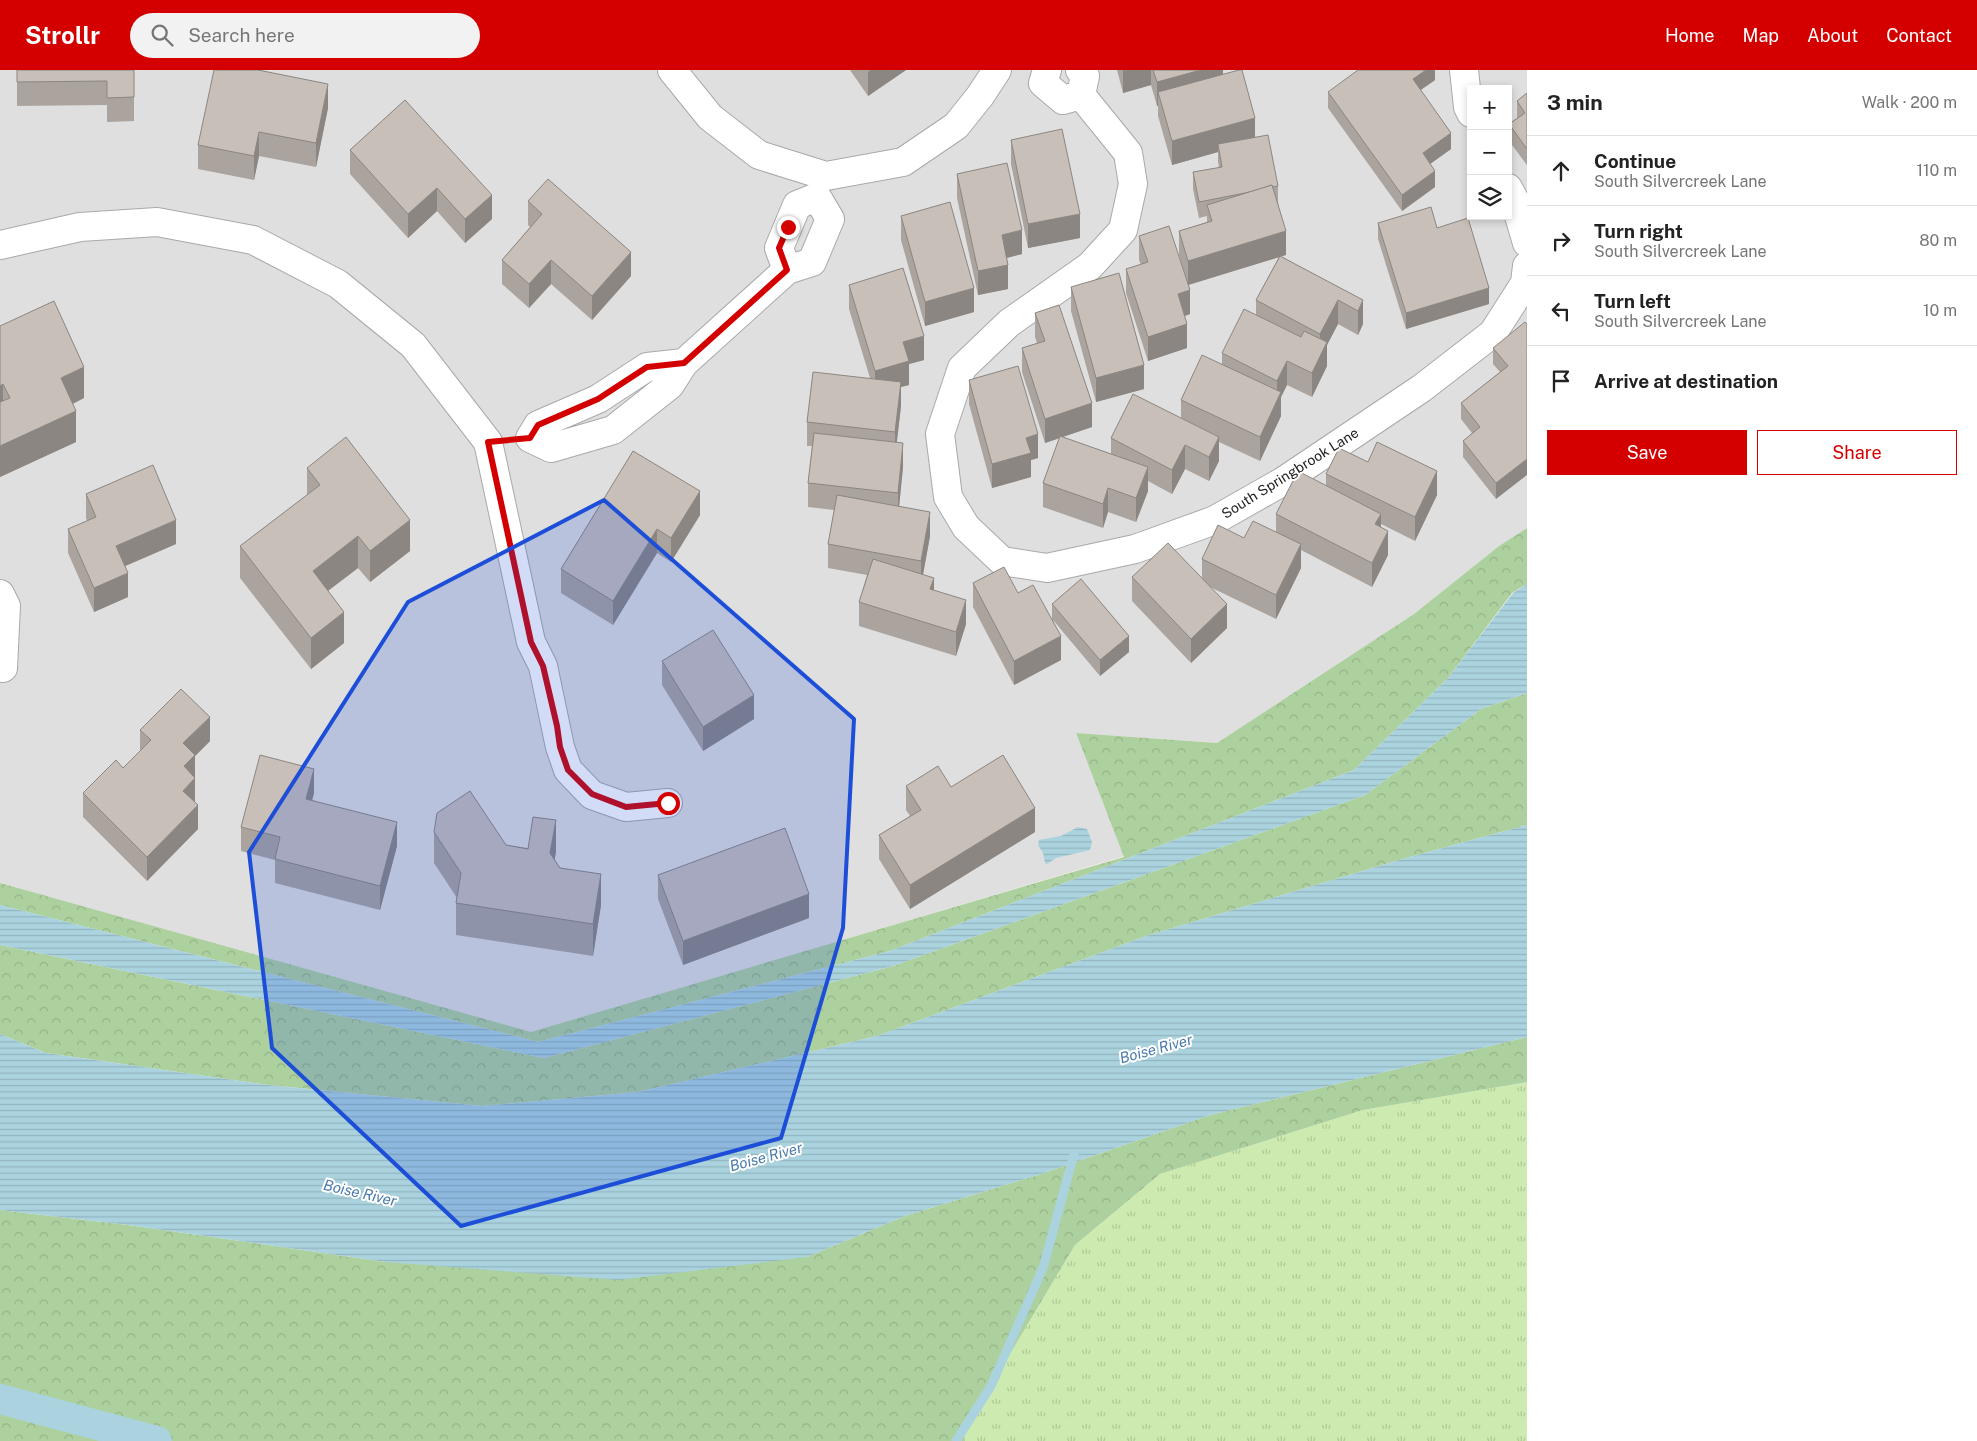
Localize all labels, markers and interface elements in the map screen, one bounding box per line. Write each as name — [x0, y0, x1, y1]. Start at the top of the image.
search box — [130, 13, 480, 58]
text: Strollr — [25, 21, 100, 49]
icon: search — [148, 21, 176, 49]
text: Search here — [188, 24, 295, 46]
text: Home — [1665, 25, 1715, 46]
text: Map — [1743, 25, 1779, 46]
text: About — [1807, 25, 1858, 46]
text: Contact — [1886, 25, 1952, 46]
map controls — [1467, 85, 1512, 220]
button: + — [1467, 85, 1512, 130]
text: 3 min — [1547, 90, 1603, 115]
text: Walk · 200 m — [1862, 93, 1957, 112]
button: − — [1467, 130, 1512, 175]
text: Continue — [1594, 150, 1676, 172]
icon: ahead — [1547, 157, 1575, 185]
text: 110 m — [1916, 161, 1957, 180]
text: South Silvercreek Lane — [1594, 172, 1767, 191]
button: layers — [1467, 175, 1512, 220]
route end — [777, 216, 800, 239]
text: Turn right — [1594, 220, 1683, 242]
icon: right — [1547, 227, 1575, 255]
text: 80 m — [1919, 231, 1957, 250]
text: South Silvercreek Lane — [1594, 242, 1767, 261]
text: Turn left — [1594, 290, 1671, 312]
icon: left — [1547, 297, 1575, 325]
text: 10 m — [1923, 301, 1957, 320]
text: South Silvercreek Lane — [1594, 312, 1767, 331]
icon: arrive — [1547, 367, 1575, 395]
text: Arrive at destination — [1594, 370, 1778, 392]
street label: South Springbrook Lane — [1219, 424, 1361, 522]
button: Save — [1547, 430, 1747, 475]
button: Share — [1757, 430, 1957, 475]
route start — [657, 792, 680, 815]
water label: Boise River — [1118, 1031, 1195, 1066]
water label: Boise River — [728, 1139, 805, 1174]
water label: Boise River — [322, 1176, 399, 1209]

